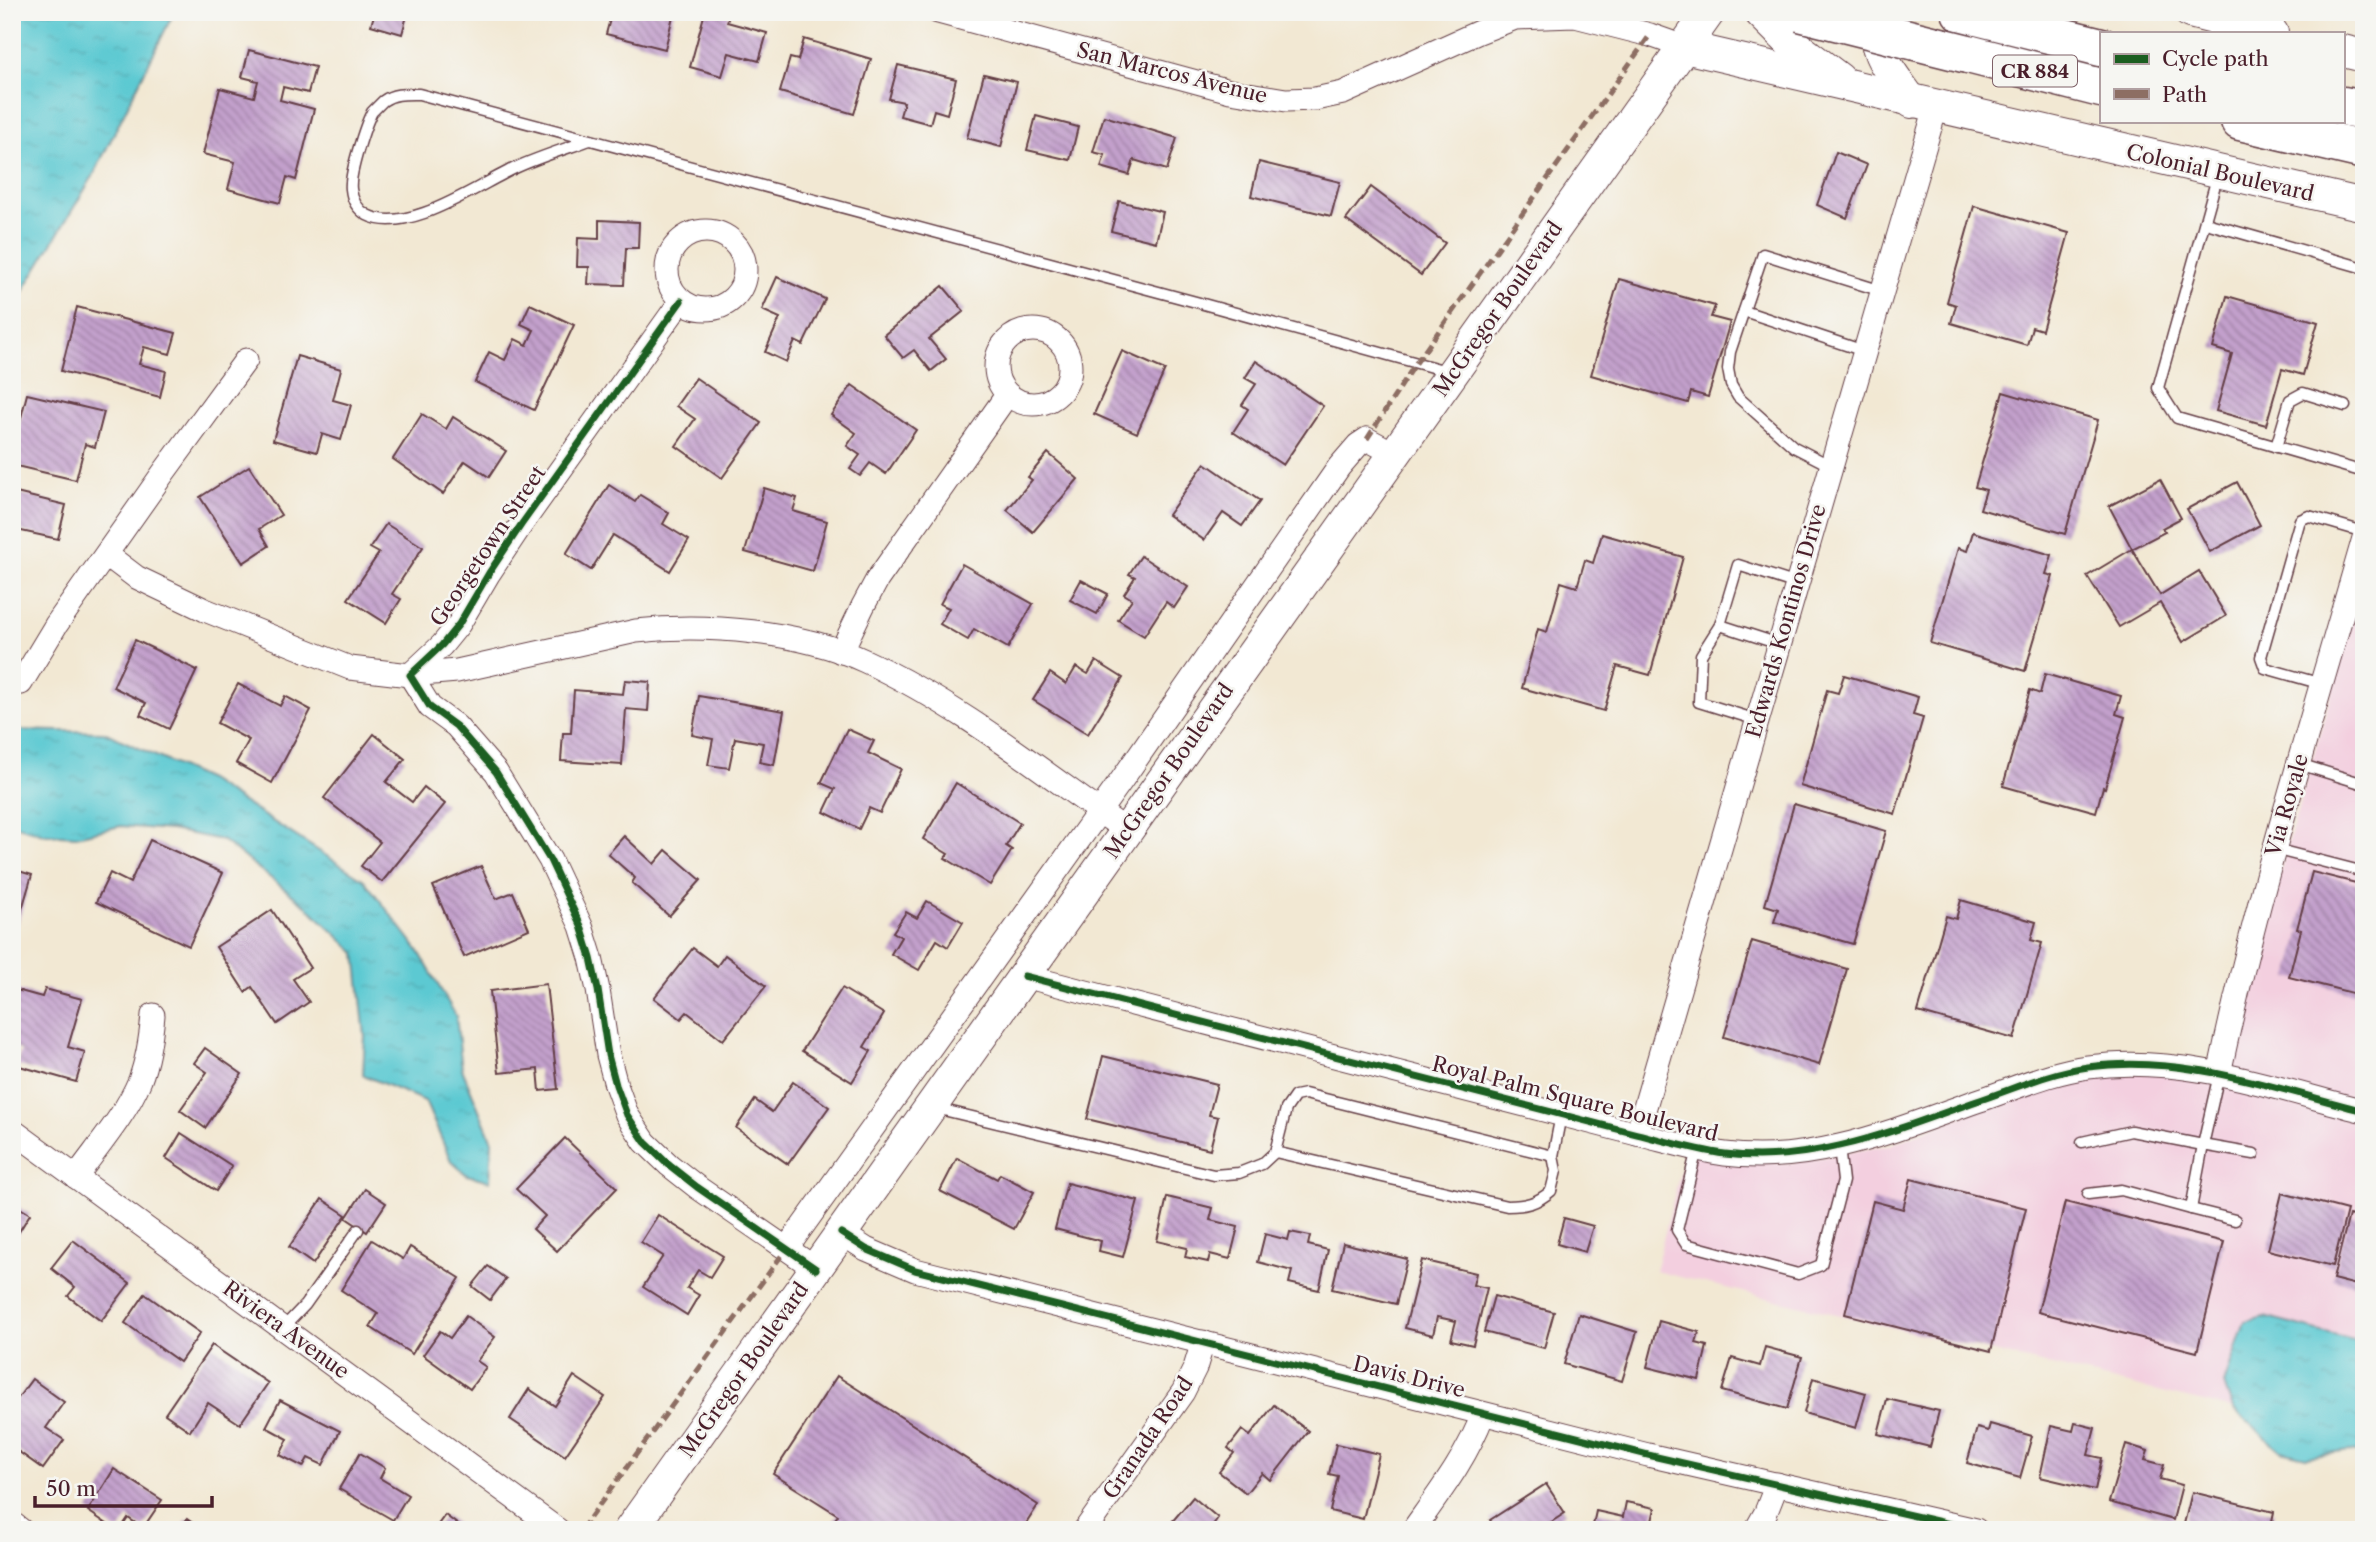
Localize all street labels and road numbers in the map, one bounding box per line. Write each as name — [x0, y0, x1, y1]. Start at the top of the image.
street label: San Marcos Avenue — [1074, 37, 1270, 108]
road number: CR 884 — [1993, 55, 2077, 86]
street label: Colonial Boulevard — [2124, 139, 2317, 206]
street label: McGregor Boulevard — [1428, 216, 1568, 401]
street label: Georgetown Street — [425, 460, 551, 631]
street label: Edwards Kontinos Drive — [1740, 501, 1831, 741]
street label: McGregor Boulevard — [1099, 678, 1239, 863]
street label: Via Royale — [2260, 751, 2313, 860]
street label: Royal Palm Square Boulevard — [1429, 1051, 1721, 1146]
street label: Riviera Avenue — [218, 1275, 354, 1384]
street label: McGregor Boulevard — [674, 1277, 814, 1462]
street label: Davis Drive — [1350, 1351, 1468, 1403]
street label: Granada Road — [1097, 1372, 1198, 1504]

